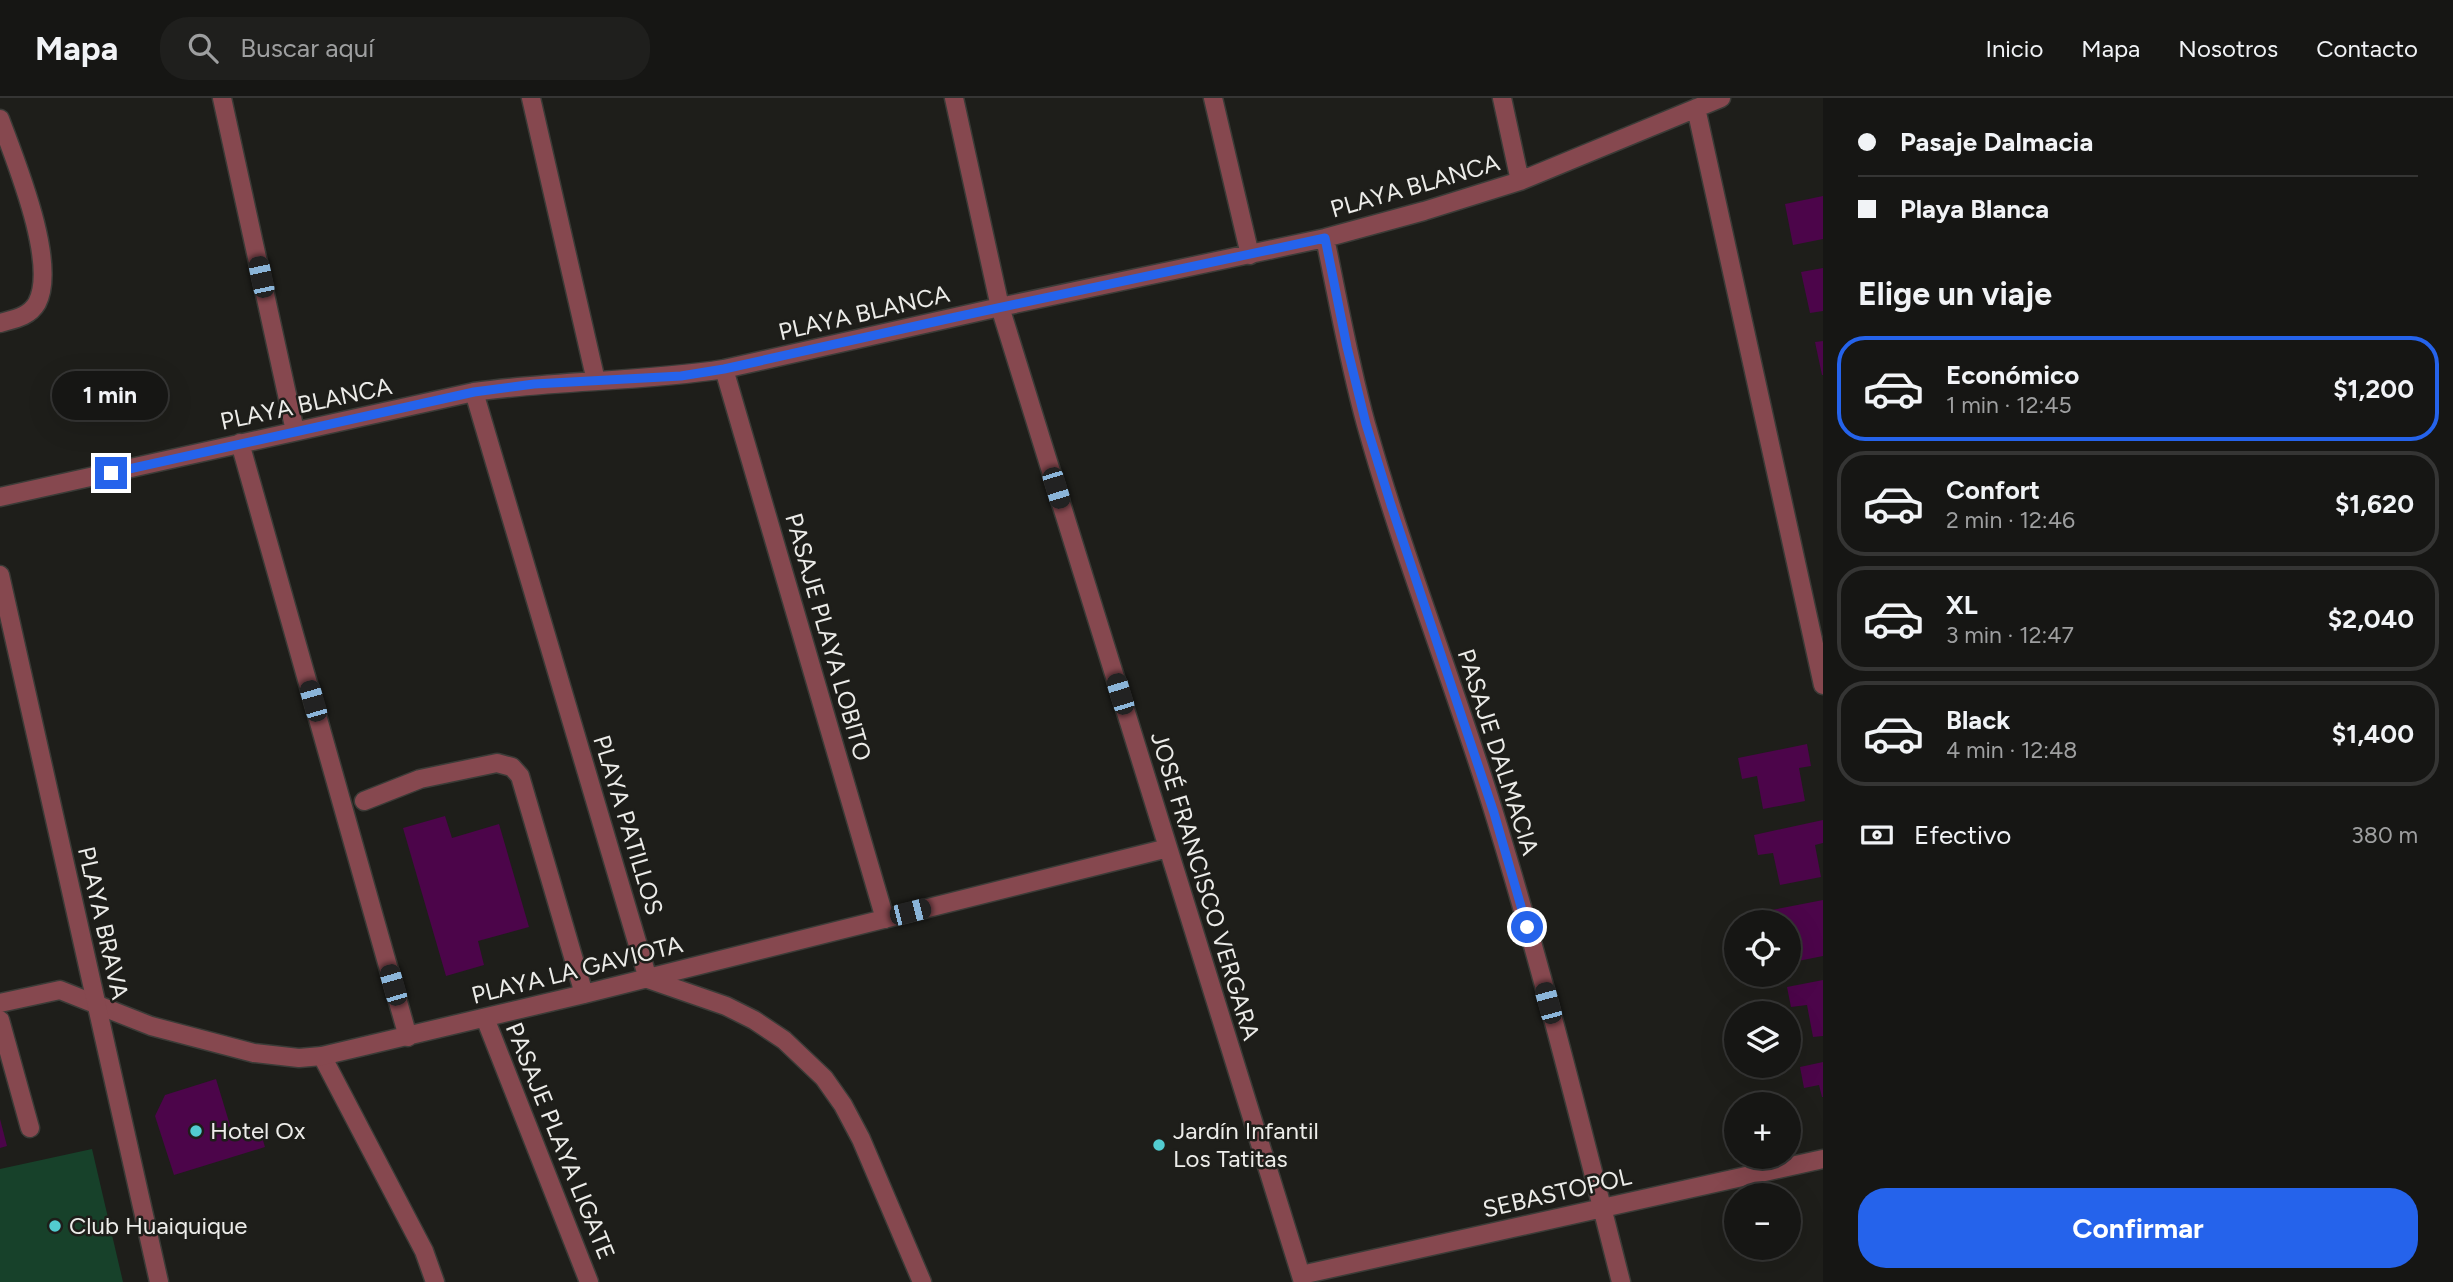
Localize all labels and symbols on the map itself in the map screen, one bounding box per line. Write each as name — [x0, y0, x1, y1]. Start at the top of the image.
street label: PLAYA BLANCA — [1327, 147, 1503, 224]
car — [247, 254, 276, 300]
street label: PLAYA BLANCA — [776, 279, 953, 346]
street label: PLAYA BLANCA — [217, 371, 395, 436]
callout: 1 min — [53, 372, 169, 420]
route end — [95, 457, 127, 489]
car — [1040, 465, 1073, 511]
street label: PASAJE PLAYA LOBITO — [779, 510, 878, 764]
street label: PASAJE DALMACIA — [1451, 645, 1546, 859]
car — [1104, 671, 1137, 717]
car — [298, 678, 329, 724]
street label: JOSÉ FRANCISCO VERGARA — [1145, 728, 1266, 1044]
street label: PLAYA PATILLOS — [587, 731, 670, 918]
street label: PLAYA BRAVA — [72, 844, 135, 1003]
car — [888, 897, 933, 927]
route start — [1511, 911, 1543, 943]
street label: PLAYA LA GAVIOTA — [468, 929, 686, 1010]
car — [378, 962, 409, 1008]
car — [1533, 980, 1564, 1026]
street label: PASAJE PLAYA LIGATE — [500, 1018, 621, 1264]
place label: Hotel Ox — [210, 1116, 306, 1145]
place label: Jardín Infantil Los Tatitas — [1173, 1116, 1319, 1173]
marker: Hotel Ox — [188, 1123, 204, 1139]
marker: Jardín Infantil Los Tatitas — [1151, 1137, 1167, 1153]
street label: SEBASTOPOL — [1480, 1161, 1634, 1224]
place label: Club Huaiquique — [69, 1211, 247, 1240]
marker: Club Huaiquique — [47, 1218, 63, 1234]

